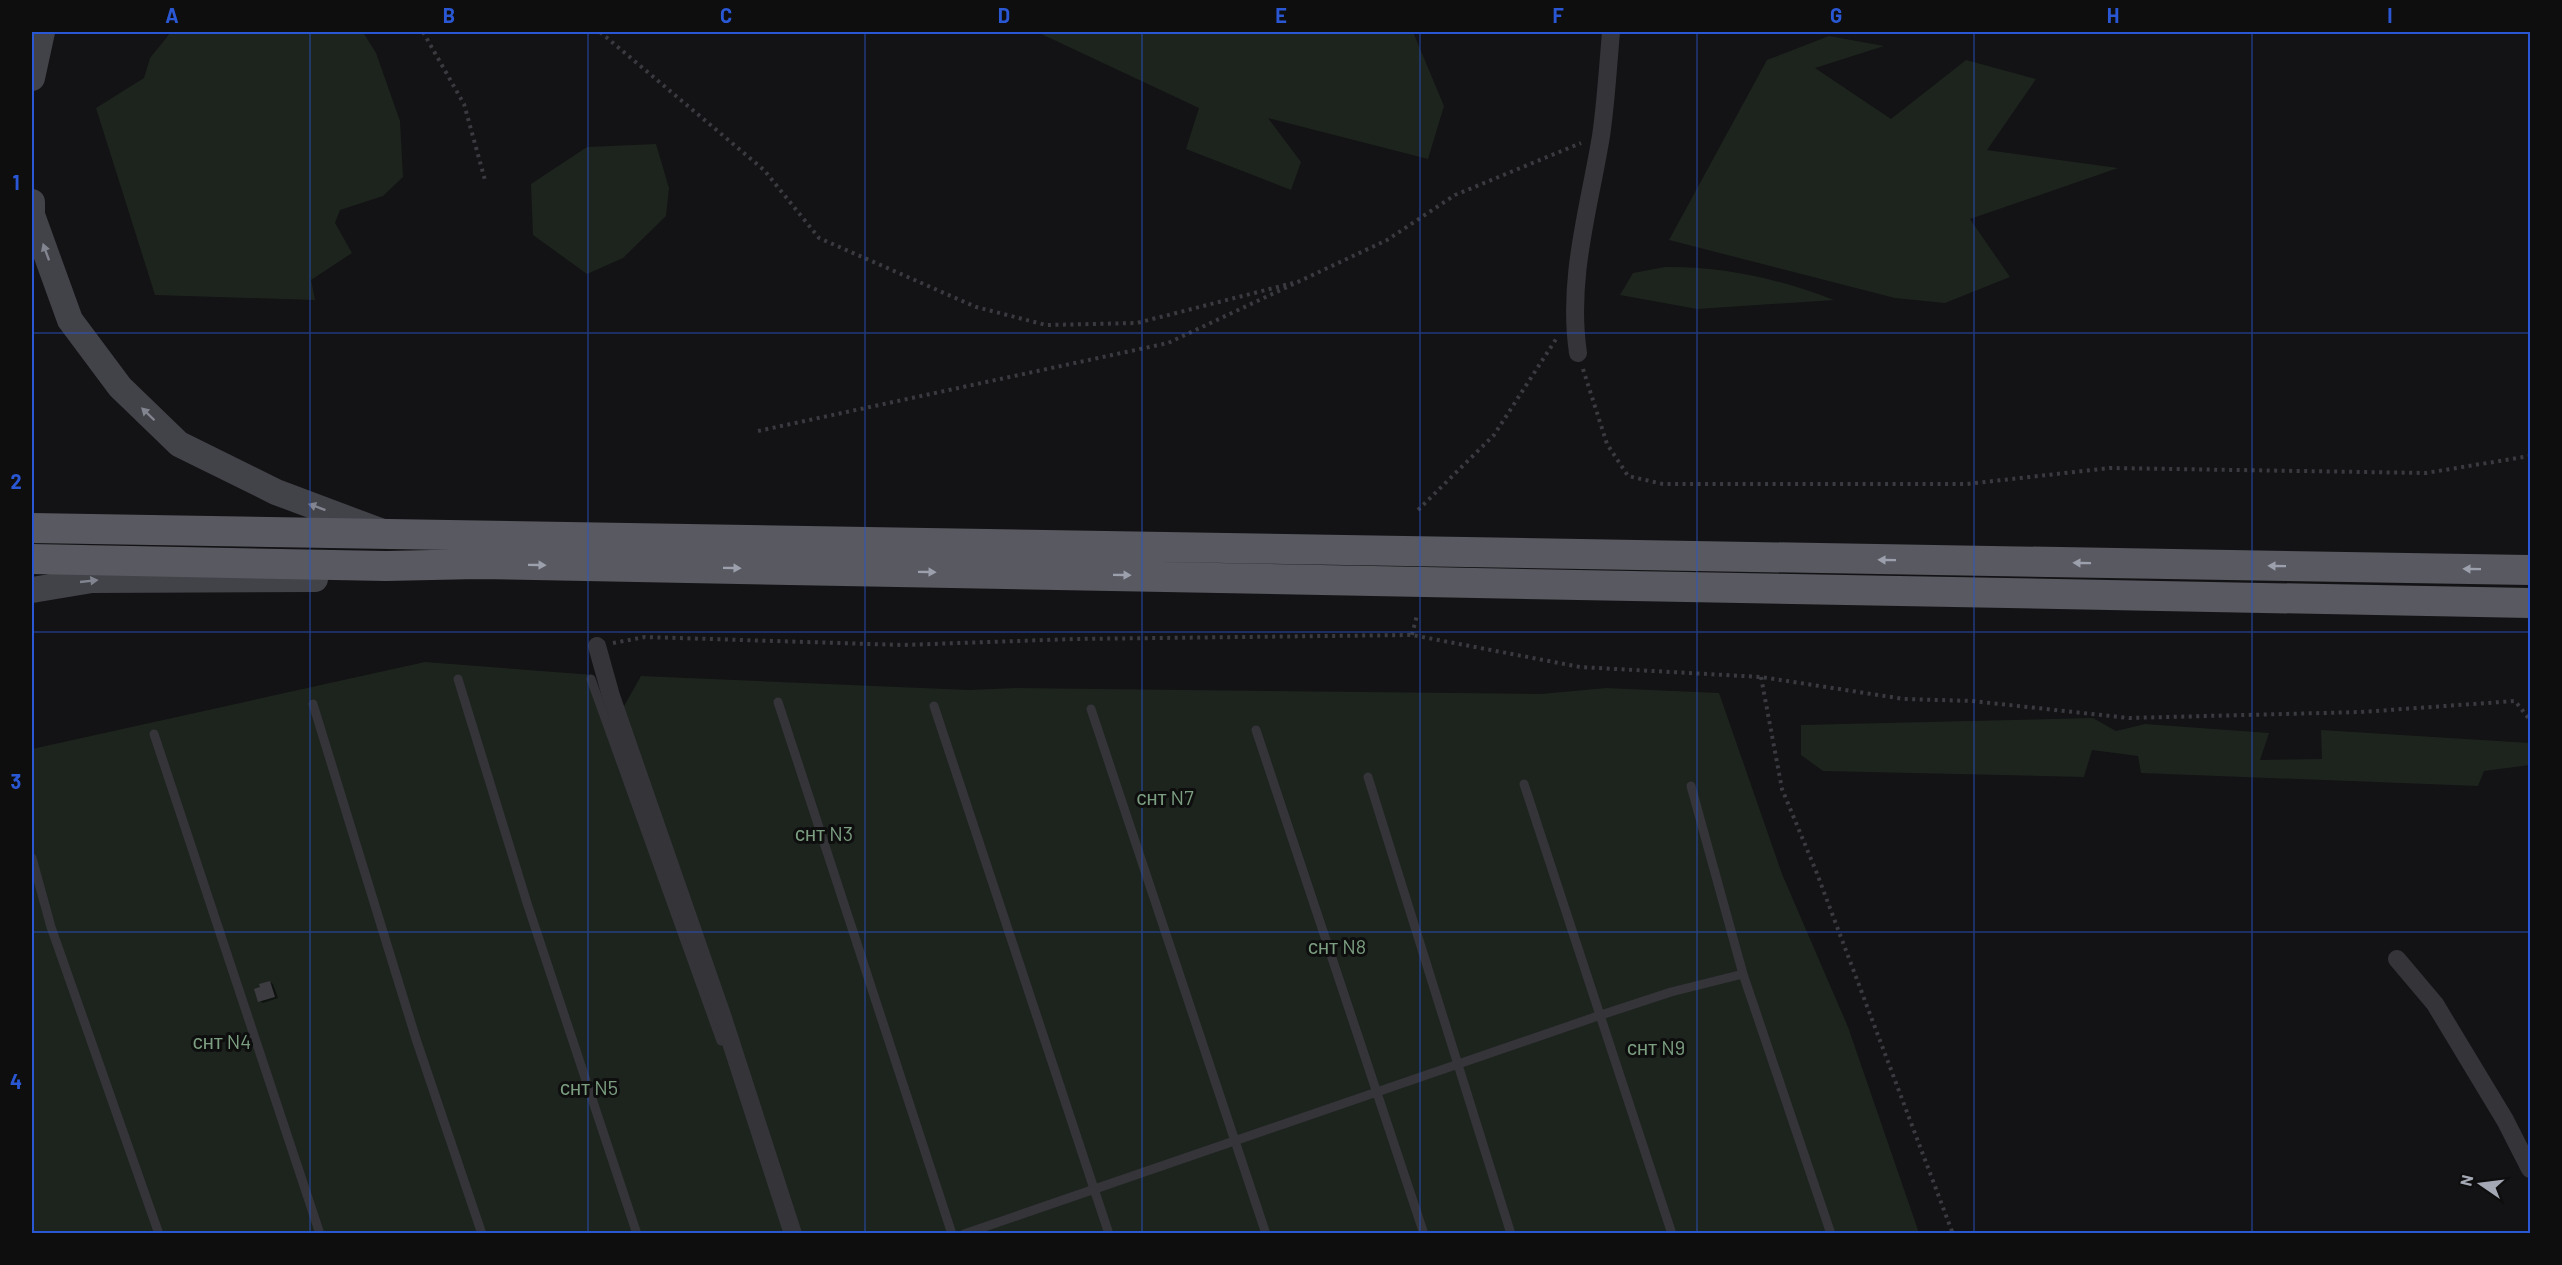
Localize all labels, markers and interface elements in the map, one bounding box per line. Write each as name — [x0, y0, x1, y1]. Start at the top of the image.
text: A — [165, 3, 179, 27]
text: B — [443, 3, 455, 27]
text: C — [720, 3, 732, 27]
text: D — [998, 3, 1010, 27]
text: E — [1275, 3, 1287, 27]
text: F — [1552, 3, 1564, 27]
text: G — [1830, 3, 1842, 27]
text: H — [2107, 3, 2119, 27]
text: I — [2387, 3, 2393, 27]
text: 1 — [12, 170, 20, 194]
one-way arrow — [40, 243, 50, 261]
one-way arrow — [140, 407, 155, 421]
text: 2 — [10, 469, 22, 493]
one-way arrow — [308, 502, 326, 511]
one-way arrow — [1878, 555, 1897, 564]
one-way arrow — [2073, 558, 2092, 568]
one-way arrow — [527, 560, 546, 570]
one-way arrow — [2268, 561, 2287, 571]
one-way arrow — [722, 564, 741, 573]
one-way arrow — [2463, 564, 2482, 574]
one-way arrow — [917, 567, 936, 577]
one-way arrow — [1112, 571, 1131, 580]
one-way arrow — [80, 576, 99, 586]
text: 3 — [11, 769, 21, 793]
park label: снт N7 — [1136, 785, 1194, 809]
park label: снт N3 — [795, 821, 853, 845]
park label: снт N8 — [1308, 934, 1366, 958]
park label: снт N4 — [193, 1029, 251, 1053]
park label: снт N9 — [1627, 1035, 1685, 1059]
text: 4 — [10, 1069, 22, 1093]
park label: снт N5 — [560, 1075, 618, 1099]
north arrow — [2451, 1154, 2511, 1214]
text: N — [2455, 1173, 2476, 1188]

